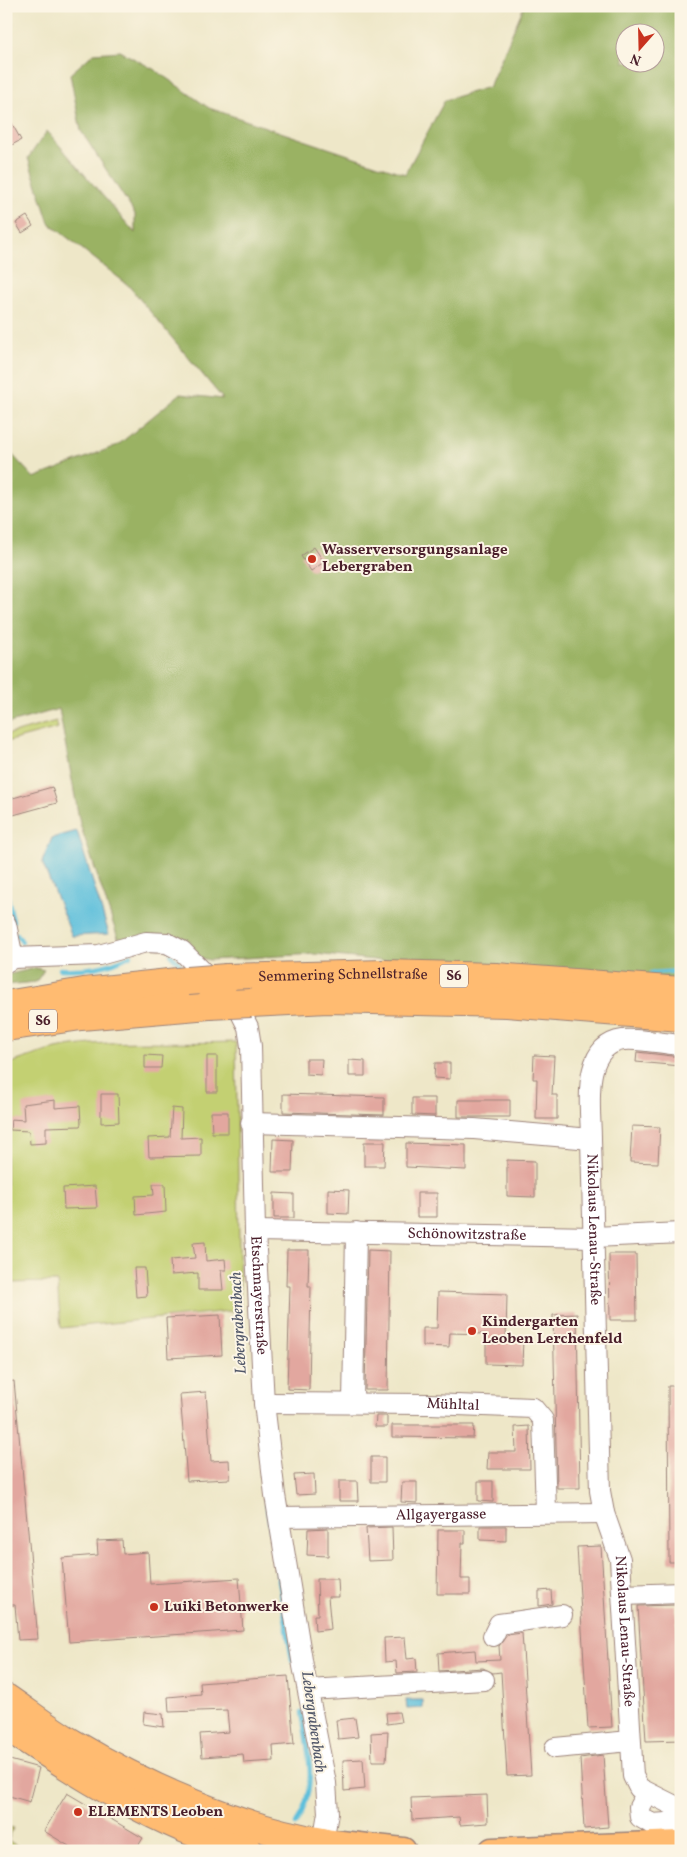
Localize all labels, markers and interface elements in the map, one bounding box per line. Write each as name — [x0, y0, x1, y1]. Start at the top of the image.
north arrow — [614, 22, 664, 72]
text: N — [628, 48, 644, 69]
place label: Wasserversorgungsanlage Lebergraben — [322, 540, 508, 578]
marker: Wasserversorgungsanlage Lebergraben — [306, 553, 318, 565]
street label: Semmering Schnellstraße — [258, 963, 428, 988]
road number: S6 — [440, 964, 468, 988]
road number: S6 — [29, 1009, 57, 1032]
street label: Nikolaus Lenau-Straße — [581, 1153, 606, 1305]
street label: Schönowitzstraße — [407, 1223, 527, 1246]
street label: Etschmayerstraße — [245, 1235, 272, 1356]
water label: Lebergrabenbach — [225, 1271, 253, 1375]
place label: Kindergarten Leoben Lerchenfeld — [482, 1312, 622, 1350]
marker: Kindergarten Leoben Lerchenfeld — [466, 1325, 478, 1337]
street label: Mühltal — [426, 1393, 480, 1416]
street label: Allgayergasse — [395, 1504, 487, 1526]
street label: Nikolaus Lenau-Straße — [609, 1555, 639, 1707]
place label: Luiki Betonwerke — [164, 1597, 289, 1618]
marker: Luiki Betonwerke — [148, 1601, 160, 1613]
water label: Lebergrabenbach — [295, 1670, 331, 1774]
place label: ELEMENTS Leoben — [88, 1802, 223, 1823]
marker: ELEMENTS Leoben — [72, 1806, 84, 1818]

